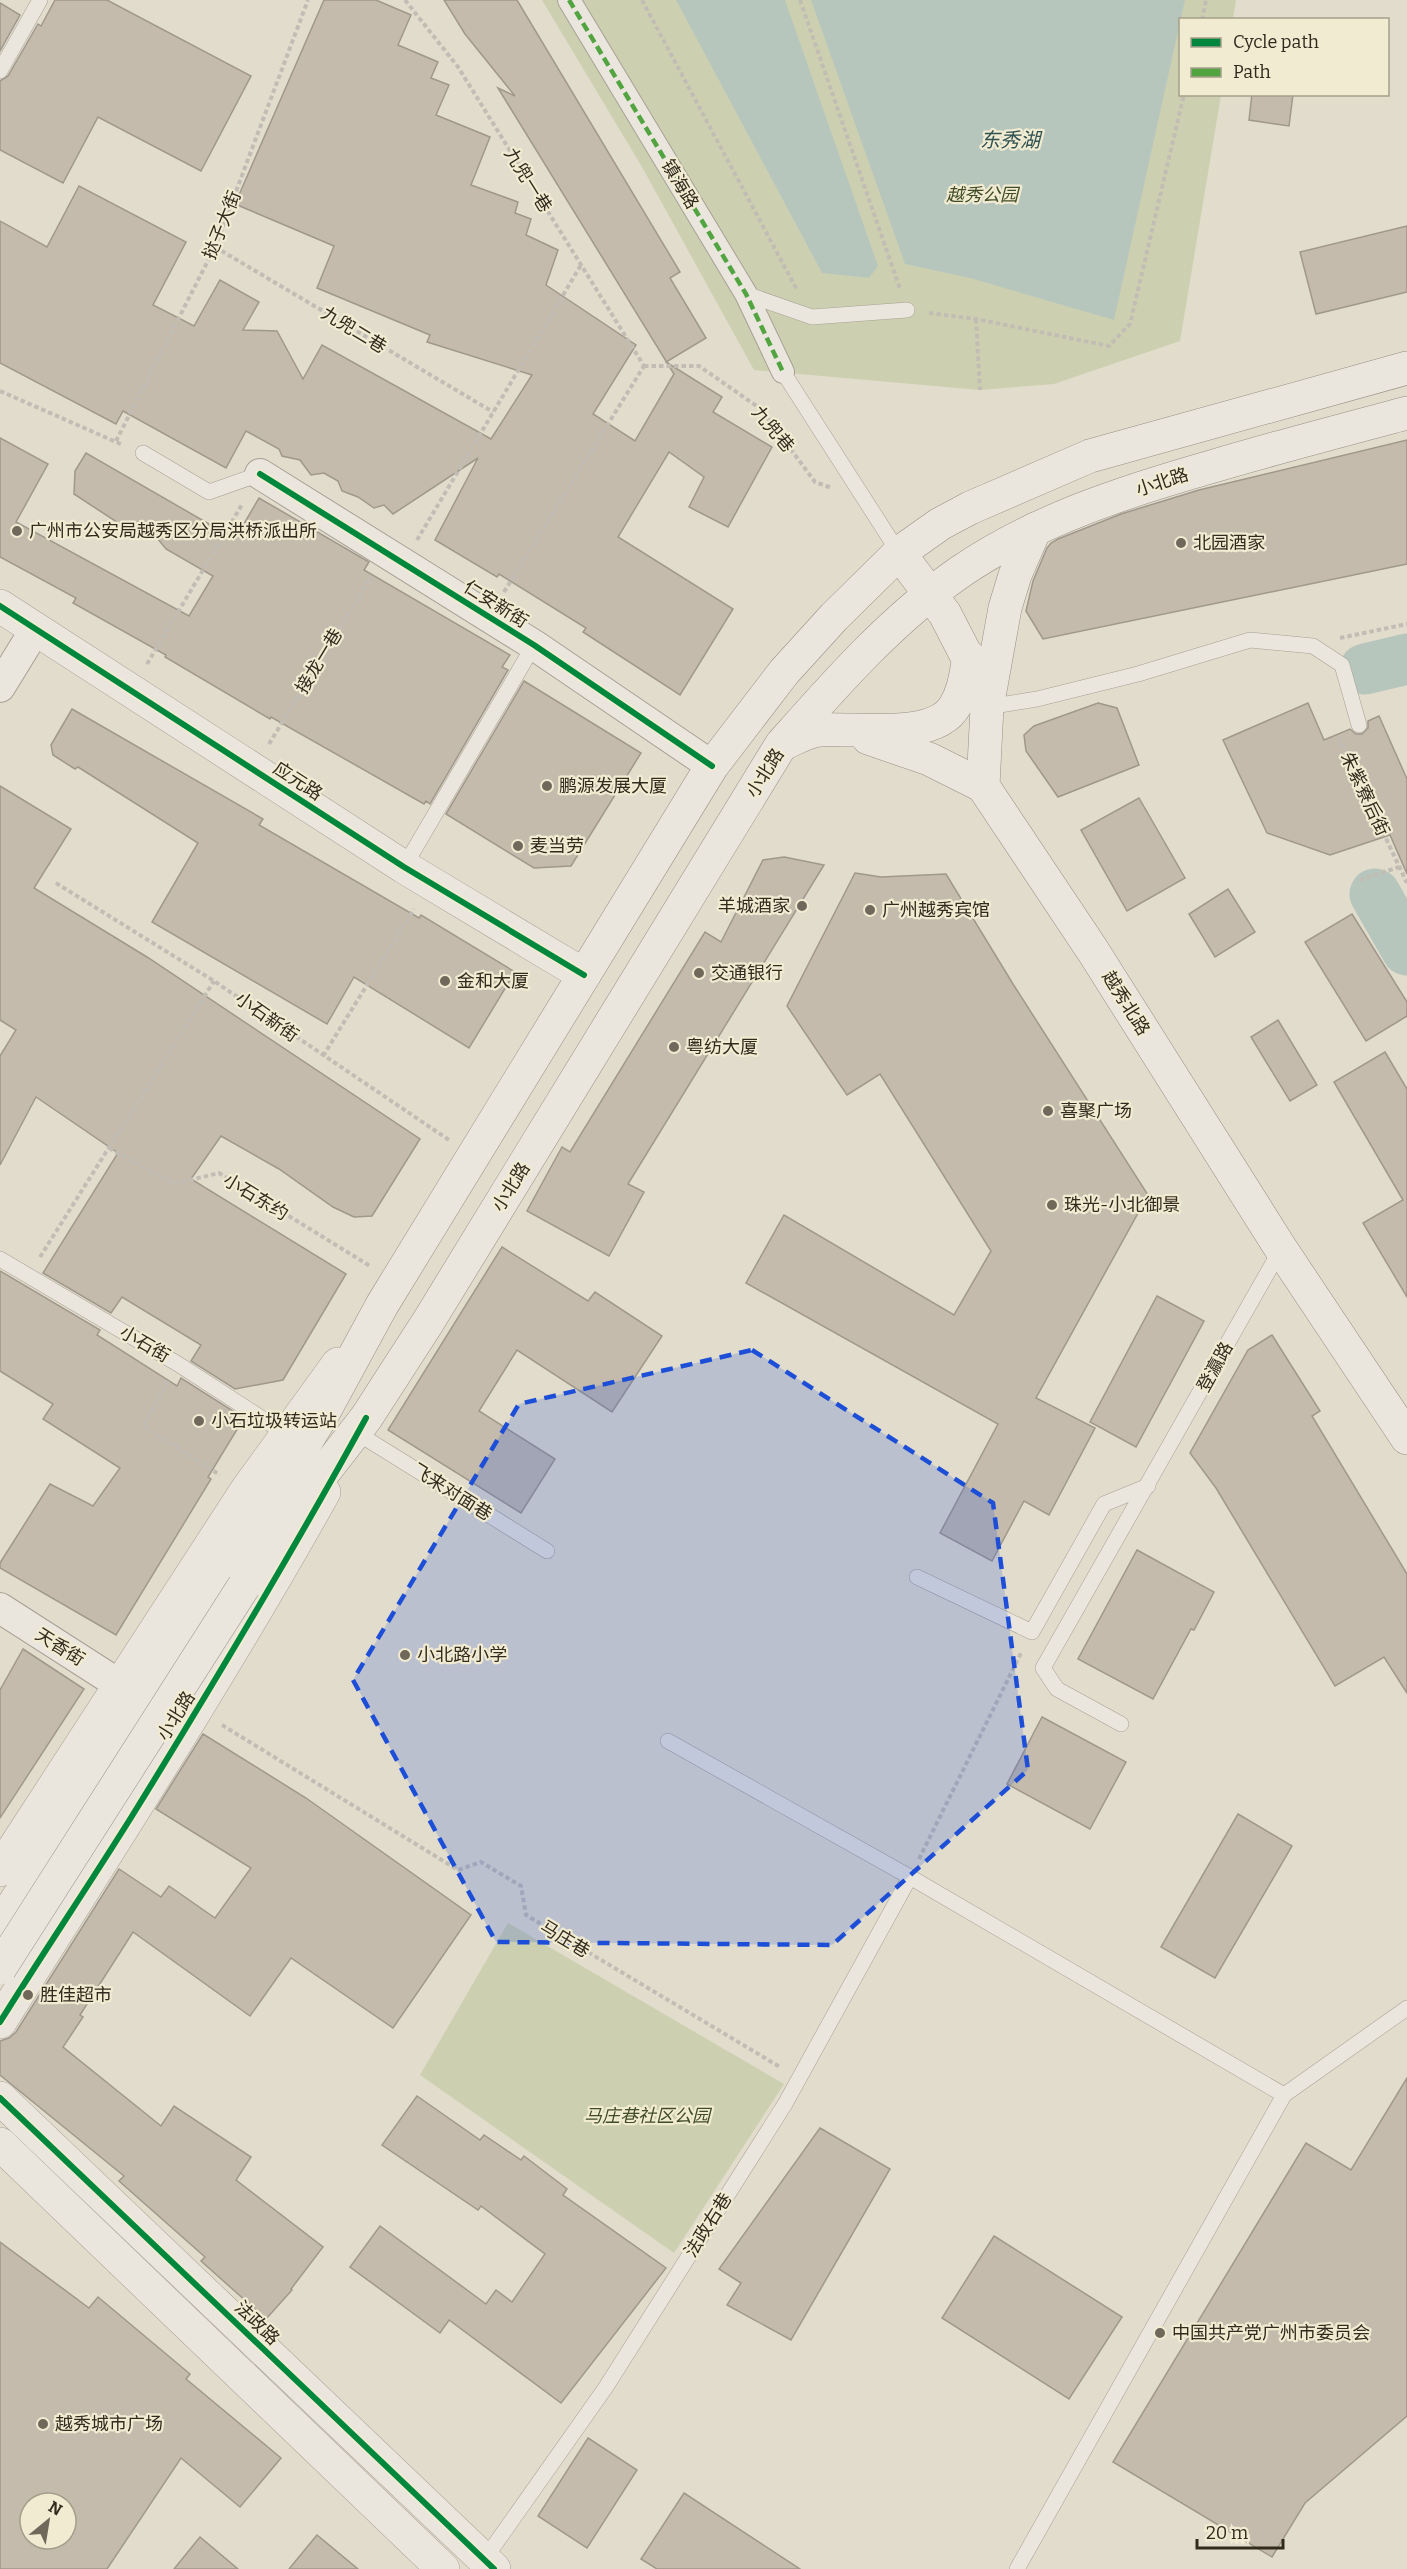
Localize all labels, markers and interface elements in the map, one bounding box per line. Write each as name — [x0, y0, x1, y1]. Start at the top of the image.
legend — [1179, 18, 1389, 96]
text: Cycle path — [1233, 31, 1319, 53]
text: Path — [1233, 61, 1271, 83]
water label: 东秀湖 — [980, 128, 1043, 152]
street label: 九兜一巷 — [500, 144, 556, 216]
street label: 镇海路 — [657, 155, 703, 213]
park label: 越秀公园 — [946, 184, 1021, 206]
street label: 挞子大街 — [198, 188, 246, 262]
street label: 九兜二巷 — [317, 302, 391, 358]
street label: 九兜巷 — [747, 401, 799, 457]
street label: 小北路 — [1133, 463, 1191, 501]
place label: 广州市公安局越秀区分局洪桥派出所 — [29, 520, 317, 542]
marker: 广州市公安局越秀区分局洪桥派出所 — [10, 524, 24, 538]
place label: 北园酒家 — [1193, 532, 1265, 554]
marker: 北园酒家 — [1174, 536, 1188, 550]
street label: 仁安新街 — [460, 576, 532, 632]
street label: 接龙一巷 — [291, 624, 347, 698]
street label: 小北路 — [741, 744, 789, 802]
street label: 朱紫寮后街 — [1336, 749, 1394, 839]
street label: 应元路 — [269, 757, 327, 805]
place label: 鹏源发展大厦 — [559, 775, 667, 797]
marker: 鹏源发展大厦 — [540, 779, 554, 793]
place label: 麦当劳 — [530, 835, 584, 857]
marker: 麦当劳 — [511, 839, 525, 853]
place label: 羊城酒家 — [718, 895, 790, 917]
marker: 羊城酒家 — [795, 899, 809, 913]
place label: 广州越秀宾馆 — [882, 899, 990, 921]
marker: 广州越秀宾馆 — [863, 903, 877, 917]
place label: 交通银行 — [711, 962, 783, 984]
marker: 交通银行 — [692, 966, 706, 980]
street label: 越秀北路 — [1098, 967, 1154, 1039]
place label: 金和大厦 — [457, 970, 529, 992]
marker: 金和大厦 — [438, 974, 452, 988]
street label: 小石新街 — [231, 987, 303, 1047]
place label: 粤纺大厦 — [686, 1036, 758, 1058]
marker: 粤纺大厦 — [667, 1040, 681, 1054]
place label: 喜聚广场 — [1060, 1100, 1132, 1122]
marker: 喜聚广场 — [1041, 1104, 1055, 1118]
street label: 小北路 — [487, 1158, 535, 1216]
street label: 小石东约 — [219, 1169, 293, 1225]
place label: 珠光-小北御景 — [1064, 1194, 1180, 1216]
marker: 珠光-小北御景 — [1045, 1198, 1059, 1212]
street label: 小石街 — [116, 1321, 174, 1367]
street label: 登瀛路 — [1192, 1338, 1238, 1396]
place label: 小石垃圾转运站 — [211, 1410, 337, 1432]
marker: 小石垃圾转运站 — [192, 1414, 206, 1428]
street label: 飞来对面巷 — [408, 1459, 496, 1525]
street label: 天香街 — [31, 1623, 89, 1671]
place label: 小北路小学 — [417, 1644, 507, 1666]
marker: 小北路小学 — [398, 1648, 412, 1662]
street label: 小北路 — [152, 1687, 200, 1745]
street label: 马庄巷 — [536, 1916, 594, 1962]
place label: 胜佳超市 — [40, 1984, 112, 2006]
marker: 胜佳超市 — [21, 1988, 35, 2002]
park label: 马庄巷社区公园 — [584, 2105, 713, 2127]
street label: 法政右巷 — [680, 2189, 736, 2261]
street label: 法政路 — [230, 2296, 284, 2350]
place label: 中国共产党广州市委员会 — [1172, 2322, 1370, 2344]
marker: 中国共产党广州市委员会 — [1153, 2326, 1167, 2340]
place label: 越秀城市广场 — [55, 2413, 163, 2435]
marker: 越秀城市广场 — [36, 2417, 50, 2431]
north arrow — [18, 2491, 78, 2551]
text: N — [45, 2497, 65, 2520]
scale bar — [1197, 2512, 1282, 2550]
text: 20 m — [1206, 2522, 1248, 2544]

